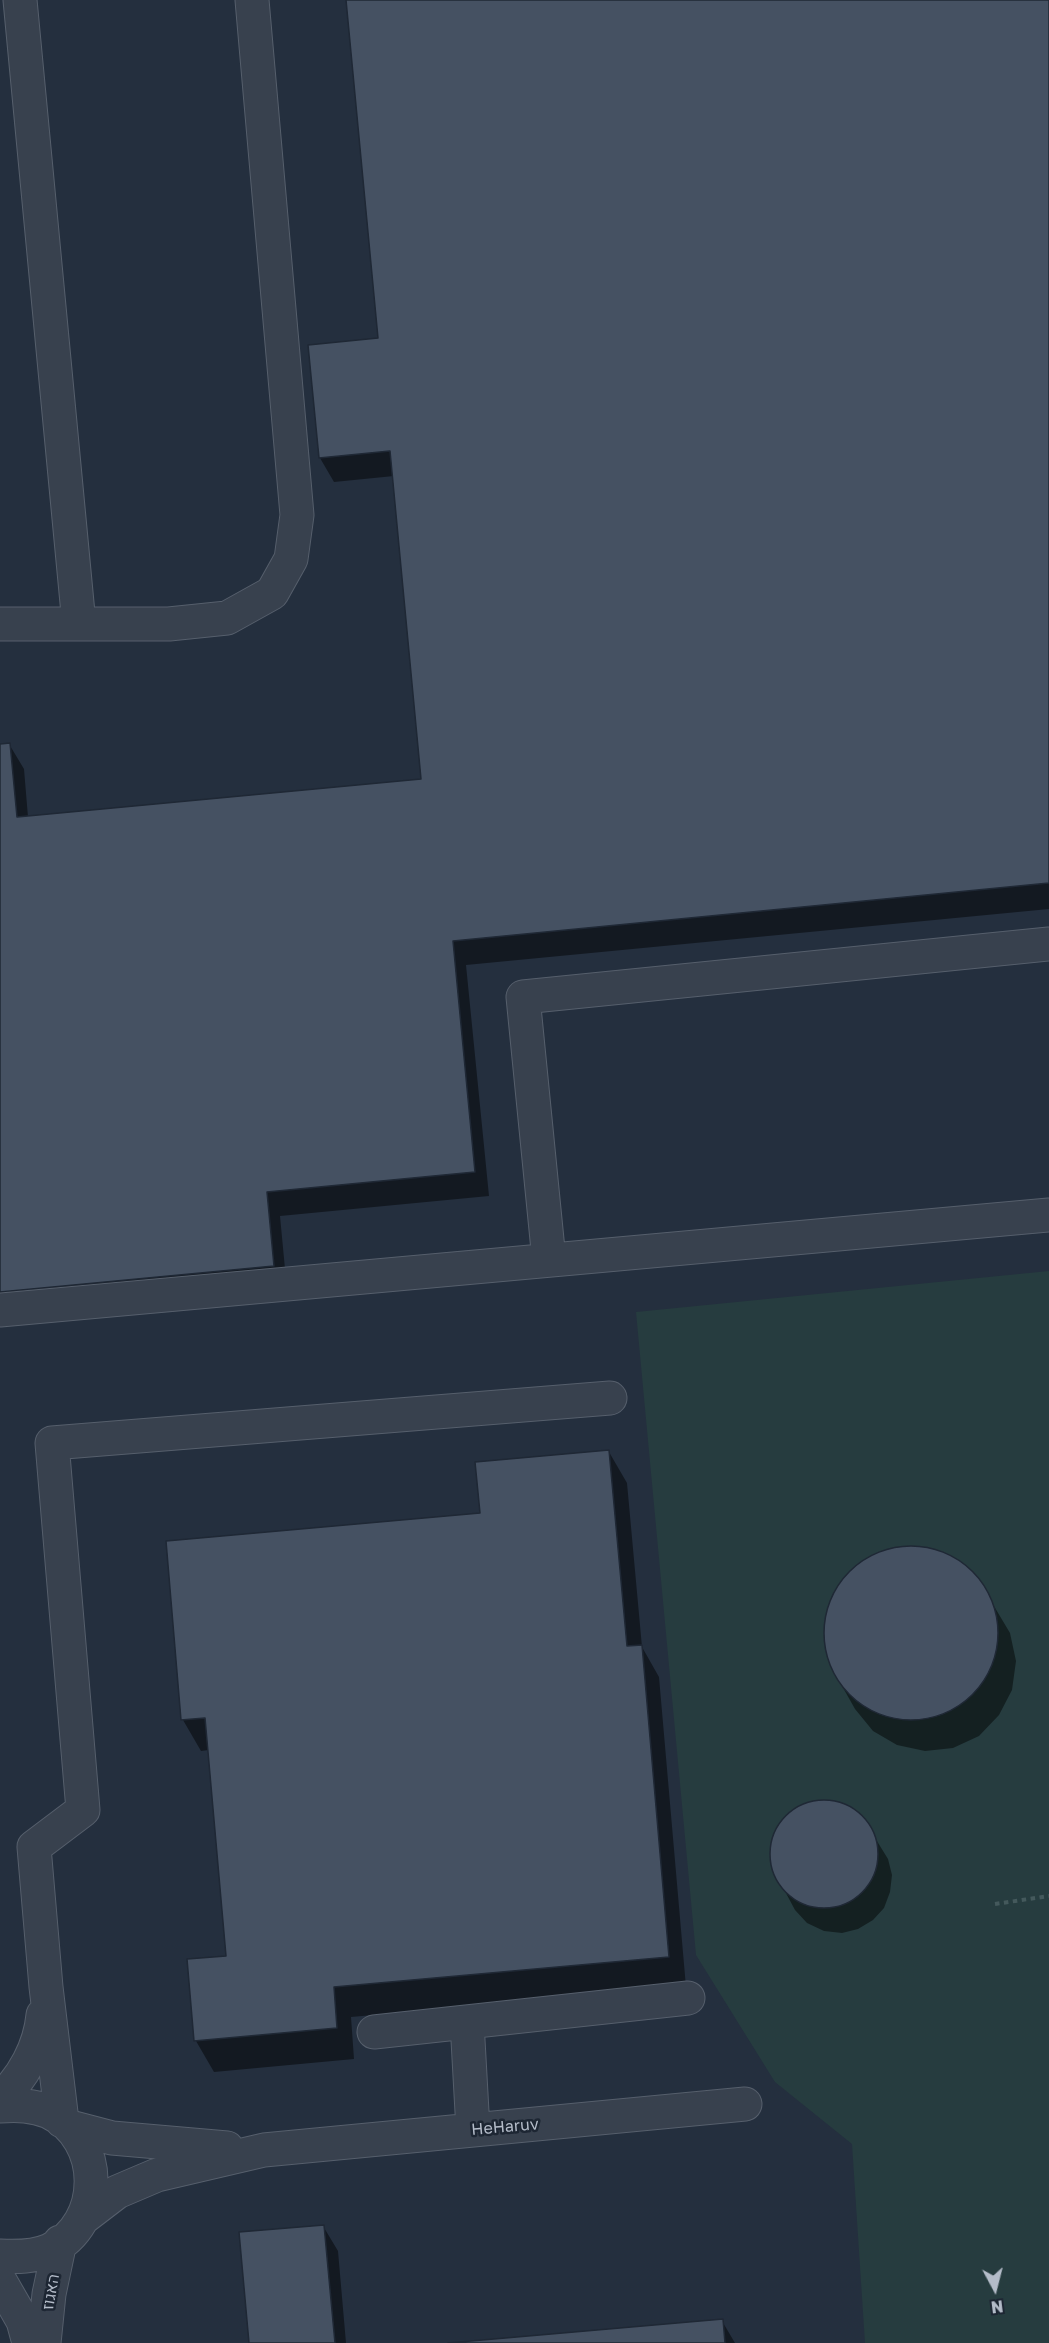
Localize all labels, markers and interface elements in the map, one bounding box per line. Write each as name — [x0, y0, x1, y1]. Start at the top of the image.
street label: HeHaruv — [471, 2114, 539, 2140]
north arrow — [965, 2259, 1025, 2319]
street label: האגוז — [38, 2272, 64, 2312]
text: N — [990, 2296, 1004, 2318]

